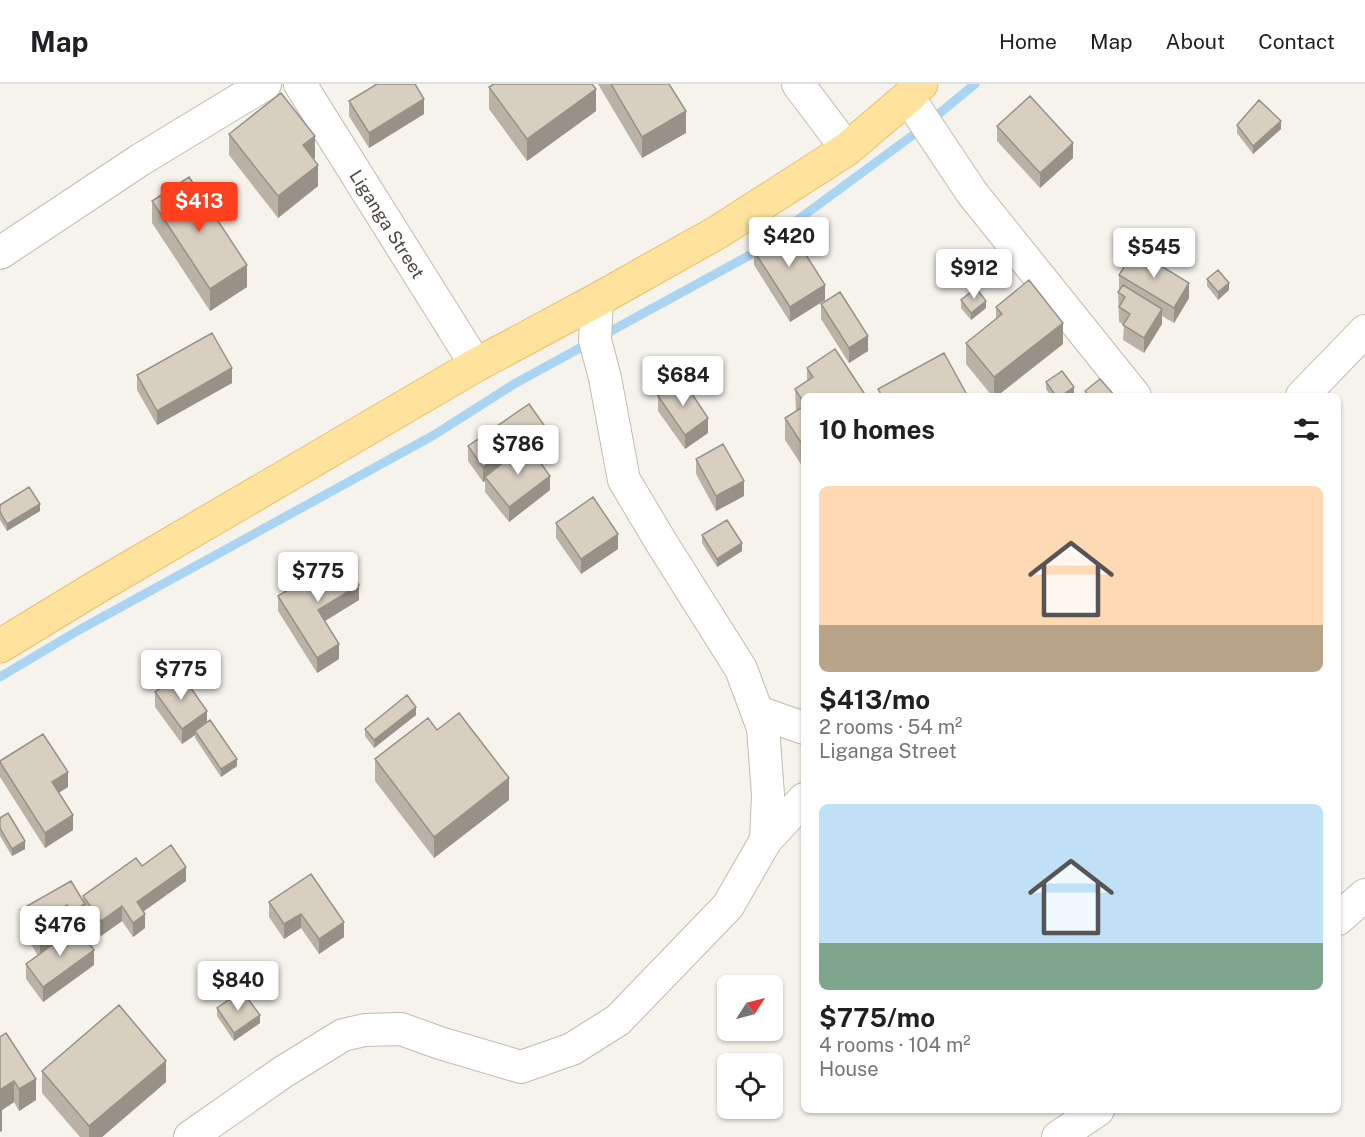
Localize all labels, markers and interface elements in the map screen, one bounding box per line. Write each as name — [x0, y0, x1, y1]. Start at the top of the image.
text: Map — [30, 25, 89, 58]
text: Home — [999, 29, 1057, 54]
text: Map — [1090, 29, 1133, 54]
text: About — [1166, 29, 1225, 54]
text: Contact — [1258, 29, 1335, 54]
street label: Liganga Street — [346, 166, 429, 282]
pin: $413 — [163, 182, 235, 233]
text: $413 — [175, 189, 223, 213]
pin: $420 — [753, 217, 825, 268]
text: $420 — [763, 224, 815, 248]
pin: $545 — [1118, 228, 1190, 279]
text: $545 — [1127, 235, 1181, 259]
pin: $912 — [938, 249, 1010, 300]
text: $912 — [950, 256, 998, 280]
pin: $684 — [647, 356, 719, 407]
text: $684 — [656, 363, 710, 387]
icon: filters — [1290, 413, 1323, 446]
text: 10 homes — [819, 414, 935, 445]
pin: $786 — [482, 425, 554, 476]
text: $786 — [492, 432, 544, 456]
icon: home — [1017, 525, 1125, 633]
pin: $775 — [282, 552, 354, 603]
text: $775 — [292, 559, 344, 583]
pin: $775 — [145, 650, 217, 701]
text: $775 — [155, 657, 207, 681]
text: $413/mo — [819, 684, 930, 715]
text: 2 rooms · 54 m² — [819, 715, 962, 739]
text: Liganga Street — [819, 739, 957, 763]
icon: home — [1017, 843, 1125, 951]
pin: $476 — [24, 906, 96, 957]
text: $476 — [34, 913, 86, 937]
pin: $840 — [202, 961, 274, 1012]
text: $840 — [212, 968, 264, 992]
north arrow — [717, 975, 783, 1041]
map controls — [717, 975, 783, 1119]
text: $775/mo — [819, 1002, 935, 1033]
text: 4 rooms · 104 m² — [819, 1033, 971, 1057]
button: locate — [717, 1053, 783, 1119]
text: House — [819, 1057, 879, 1081]

